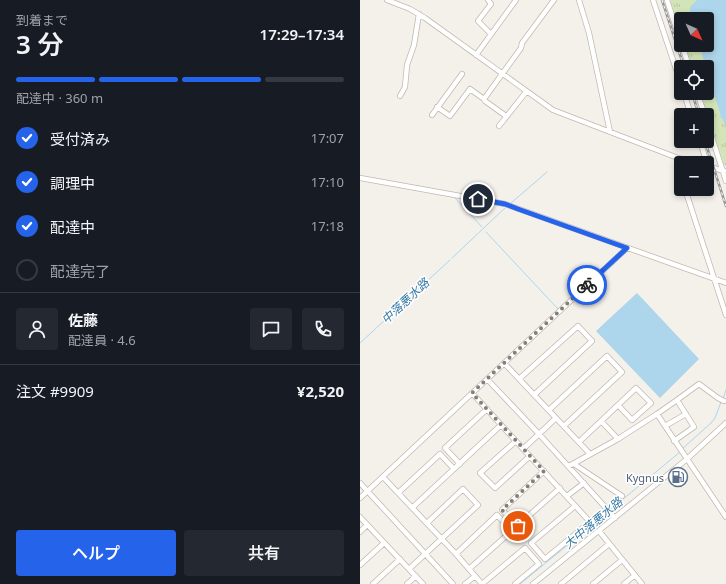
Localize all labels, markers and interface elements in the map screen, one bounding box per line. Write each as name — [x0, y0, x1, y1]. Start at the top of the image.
text: 到着まで — [16, 11, 68, 29]
north arrow — [674, 12, 714, 52]
map controls — [674, 12, 714, 196]
text: 17:29–17:34 — [260, 24, 344, 44]
text: 3 分 — [16, 26, 64, 62]
button: locate — [674, 60, 714, 100]
text: 配達中 · 360 m — [16, 89, 103, 107]
button: + — [674, 108, 714, 148]
icon: check — [16, 127, 38, 149]
text: 受付済み — [50, 129, 110, 149]
text: 17:07 — [311, 129, 344, 147]
button: − — [674, 156, 714, 196]
icon: check — [16, 171, 38, 193]
text: 調理中 — [50, 173, 95, 193]
text: 17:10 — [311, 173, 344, 191]
pin — [461, 182, 495, 216]
icon: home — [467, 188, 489, 210]
icon: check — [16, 215, 38, 237]
text: 配達中 — [50, 217, 95, 237]
text: 17:18 — [311, 217, 344, 235]
text: 配達完了 — [50, 261, 110, 281]
courier — [567, 265, 607, 305]
water label: 中落悪水路 — [377, 274, 433, 328]
icon: bike — [576, 274, 598, 296]
button: person — [16, 308, 58, 350]
button: chat — [250, 308, 292, 350]
button: phone — [302, 308, 344, 350]
text: 佐藤 — [68, 310, 98, 330]
text: 配達員 · 4.6 — [68, 331, 136, 349]
text: 注文 #9909 — [16, 381, 94, 401]
text: ¥2,520 — [297, 381, 344, 401]
fuel station icon: Kygnus — [667, 466, 689, 488]
place label: Kygnus — [626, 470, 664, 485]
water label: 大中落悪水路 — [560, 493, 627, 553]
pin — [501, 509, 535, 543]
icon: bag — [507, 515, 529, 537]
button: ヘルプ — [16, 530, 176, 576]
button: 共有 — [184, 530, 344, 576]

